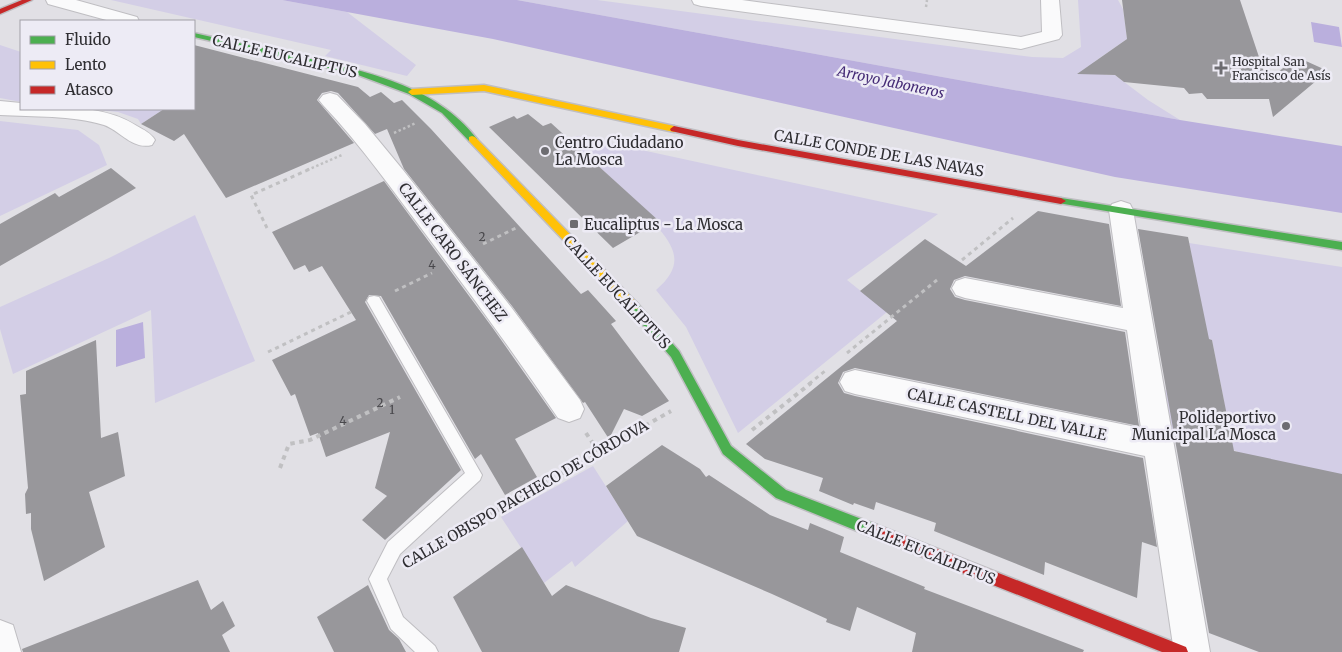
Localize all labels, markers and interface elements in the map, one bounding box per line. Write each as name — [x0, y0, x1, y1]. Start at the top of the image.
legend — [20, 20, 195, 110]
text: Fluido — [65, 30, 111, 49]
street label: CALLE EUCALIPTUS — [211, 30, 359, 82]
place label: Hospital San Francisco de Asís — [1232, 54, 1331, 83]
text: Lento — [65, 55, 107, 74]
marker: Hospital San Francisco de Asís — [1214, 61, 1228, 75]
water label: Arroyo Jaboneros — [835, 62, 946, 102]
text: Atasco — [64, 80, 113, 99]
street label: CALLE CONDE DE LAS NAVAS — [773, 125, 986, 181]
place label: Centro Ciudadano La Mosca — [555, 133, 684, 169]
marker: Centro Ciudadano La Mosca — [539, 145, 551, 157]
street label: CALLE CARO SÁNCHEZ — [395, 178, 512, 325]
place label: Eucaliptus - La Mosca — [584, 215, 743, 234]
marker: Eucaliptus - La Mosca — [568, 218, 580, 230]
house number: 2 — [478, 229, 486, 244]
street label: CALLE EUCALIPTUS — [560, 231, 675, 353]
house number: 4 — [428, 257, 436, 272]
street label: CALLE CASTELL DEL VALLE — [906, 384, 1109, 445]
house number: 2 — [376, 395, 384, 410]
house number: 1 — [389, 402, 395, 417]
place label: Polideportivo Municipal La Mosca — [1132, 408, 1276, 444]
house number: 4 — [339, 413, 347, 428]
street label: CALLE OBISPO PACHECO DE CÓRDOVA — [398, 414, 652, 572]
marker: Polideportivo Municipal La Mosca — [1280, 420, 1292, 432]
street label: CALLE EUCALIPTUS — [854, 515, 998, 589]

